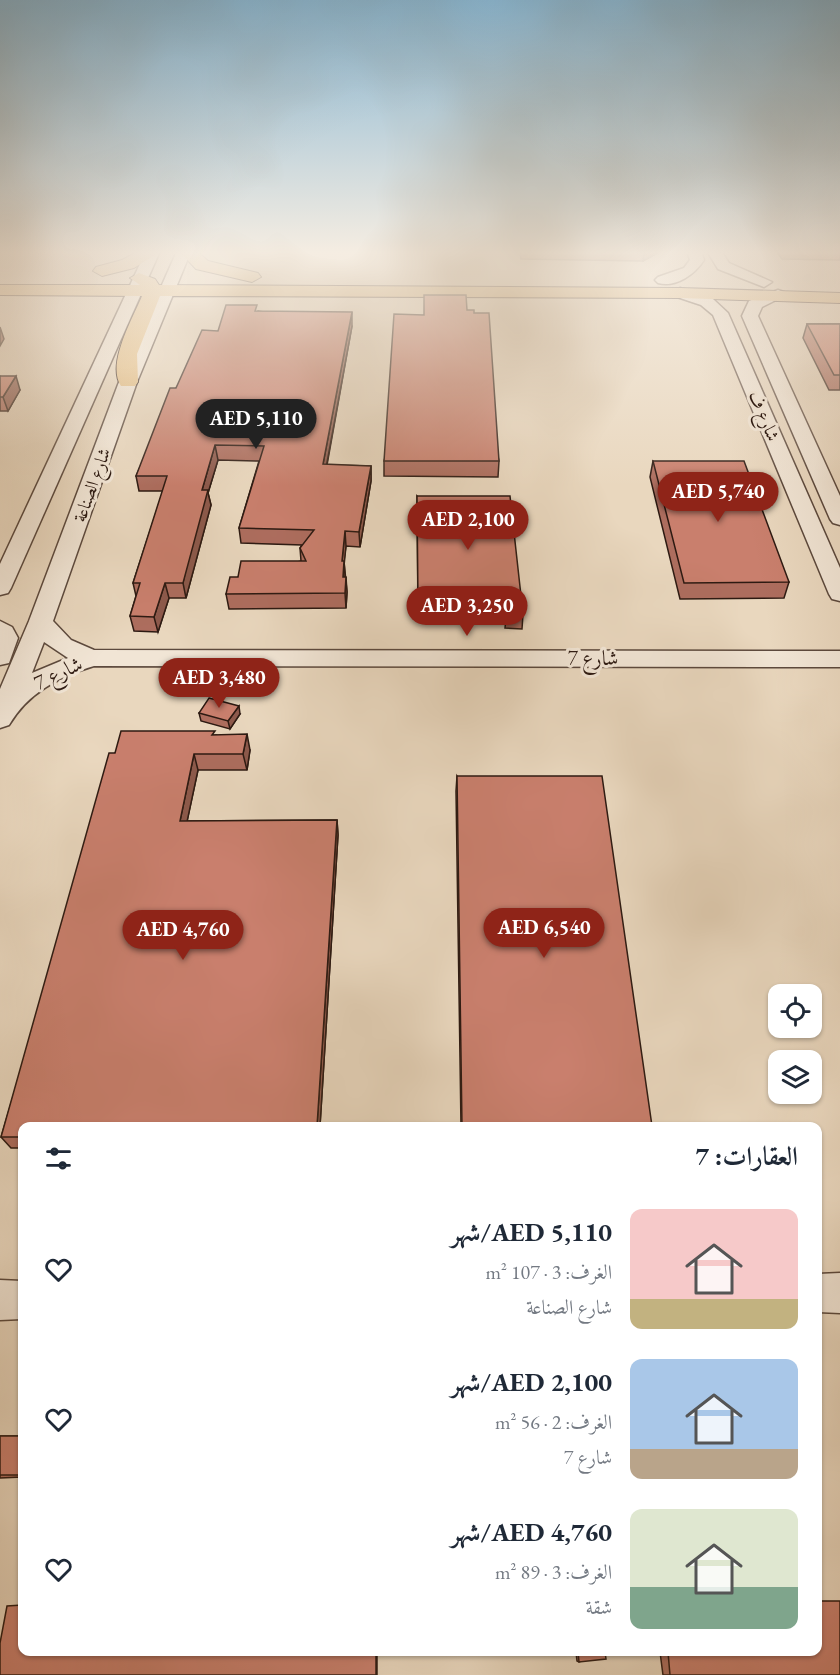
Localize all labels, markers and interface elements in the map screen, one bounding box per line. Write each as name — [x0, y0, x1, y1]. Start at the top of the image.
street label: شارع ف — [740, 387, 785, 446]
pin: AED 5,110 — [187, 399, 325, 450]
text: AED 5,110 — [210, 405, 302, 431]
street label: شارع الصناعة — [68, 445, 119, 526]
pin: AED 5,740 — [649, 472, 787, 523]
text: AED 5,740 — [672, 478, 764, 504]
pin: AED 2,100 — [399, 500, 537, 551]
text: AED 2,100 — [422, 506, 514, 532]
pin: AED 3,250 — [398, 586, 536, 637]
text: AED 3,250 — [421, 592, 513, 618]
street label: شارع 7 — [568, 644, 618, 676]
street label: شارع 7 — [29, 650, 89, 700]
pin: AED 3,480 — [150, 658, 288, 709]
text: AED 3,480 — [173, 664, 265, 690]
pin: AED 6,540 — [475, 908, 613, 959]
pin: AED 4,760 — [114, 910, 252, 961]
text: AED 6,540 — [498, 914, 590, 940]
text: AED 4,760 — [137, 916, 229, 942]
map controls — [768, 984, 822, 1104]
button: locate — [768, 984, 822, 1038]
button: layers — [768, 1050, 822, 1104]
text: العقارات: 7 — [695, 1139, 798, 1173]
icon: filters — [42, 1142, 75, 1175]
text: AED 5,110/شهر — [451, 1215, 612, 1249]
icon: home — [678, 1233, 750, 1305]
icon: heart — [42, 1253, 75, 1286]
text: الغرف: 3 · 107 m² — [485, 1259, 612, 1285]
text: شارع الصناعة — [526, 1294, 612, 1320]
text: AED 2,100/شهر — [451, 1365, 612, 1399]
icon: home — [678, 1383, 750, 1455]
icon: heart — [42, 1403, 75, 1436]
text: الغرف: 2 · 56 m² — [495, 1409, 612, 1435]
text: شارع 7 — [564, 1444, 612, 1470]
text: AED 4,760/شهر — [451, 1515, 612, 1549]
icon: home — [678, 1533, 750, 1605]
icon: heart — [42, 1553, 75, 1586]
text: الغرف: 3 · 89 m² — [495, 1559, 612, 1585]
text: شقة — [586, 1594, 612, 1620]

